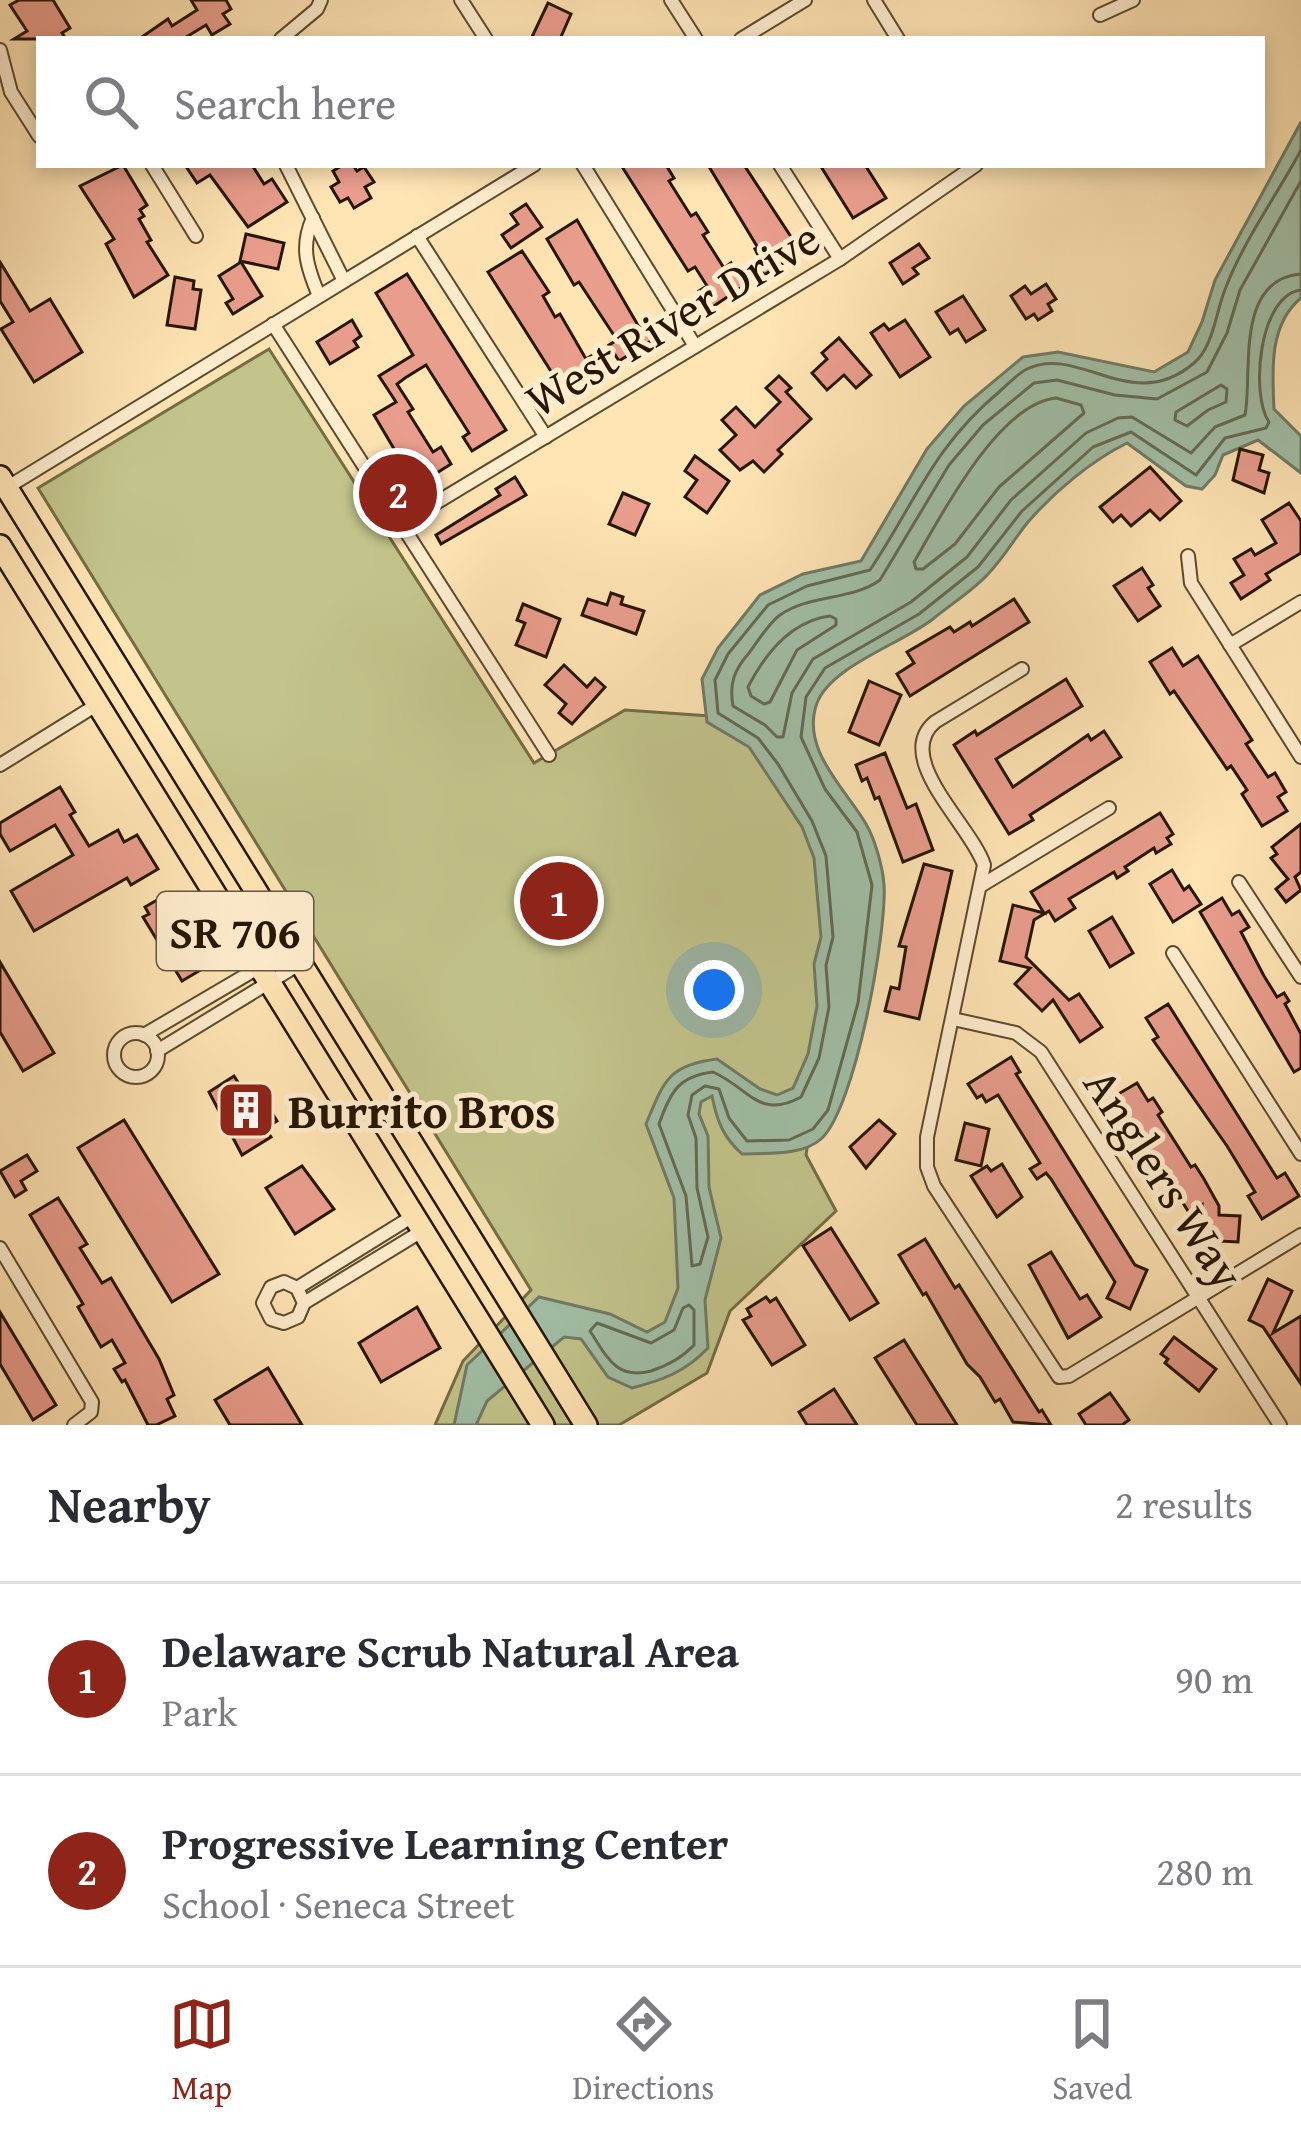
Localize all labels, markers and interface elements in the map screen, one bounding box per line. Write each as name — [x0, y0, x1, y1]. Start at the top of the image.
search box — [36, 36, 1265, 168]
icon: search — [78, 69, 144, 135]
text: Search here — [174, 70, 396, 135]
street label: West River Drive — [511, 202, 833, 434]
pin: 2 — [359, 448, 437, 538]
pin: 1 — [520, 856, 598, 946]
road number: SR 706 — [157, 892, 313, 970]
your location — [684, 960, 744, 1020]
street label: Anglers Way — [1067, 1053, 1263, 1303]
place label: Burrito Bros — [288, 1075, 556, 1146]
building icon: Burrito Bros — [215, 1079, 277, 1141]
text: Nearby — [48, 1466, 211, 1541]
text: 2 results — [1115, 1475, 1253, 1532]
text: Delaware Scrub Natural Area — [162, 1618, 739, 1683]
text: 1 — [77, 1650, 97, 1707]
text: 90 m — [1175, 1650, 1253, 1707]
text: Park — [162, 1683, 237, 1740]
text: Progressive Learning Center — [162, 1810, 729, 1875]
text: 2 — [77, 1842, 97, 1899]
text: 280 m — [1156, 1842, 1253, 1899]
text: School · Seneca Street — [162, 1875, 515, 1932]
tab: Map — [169, 1991, 235, 2111]
tab: Directions — [573, 1991, 714, 2111]
tab: Saved — [1052, 1991, 1132, 2111]

